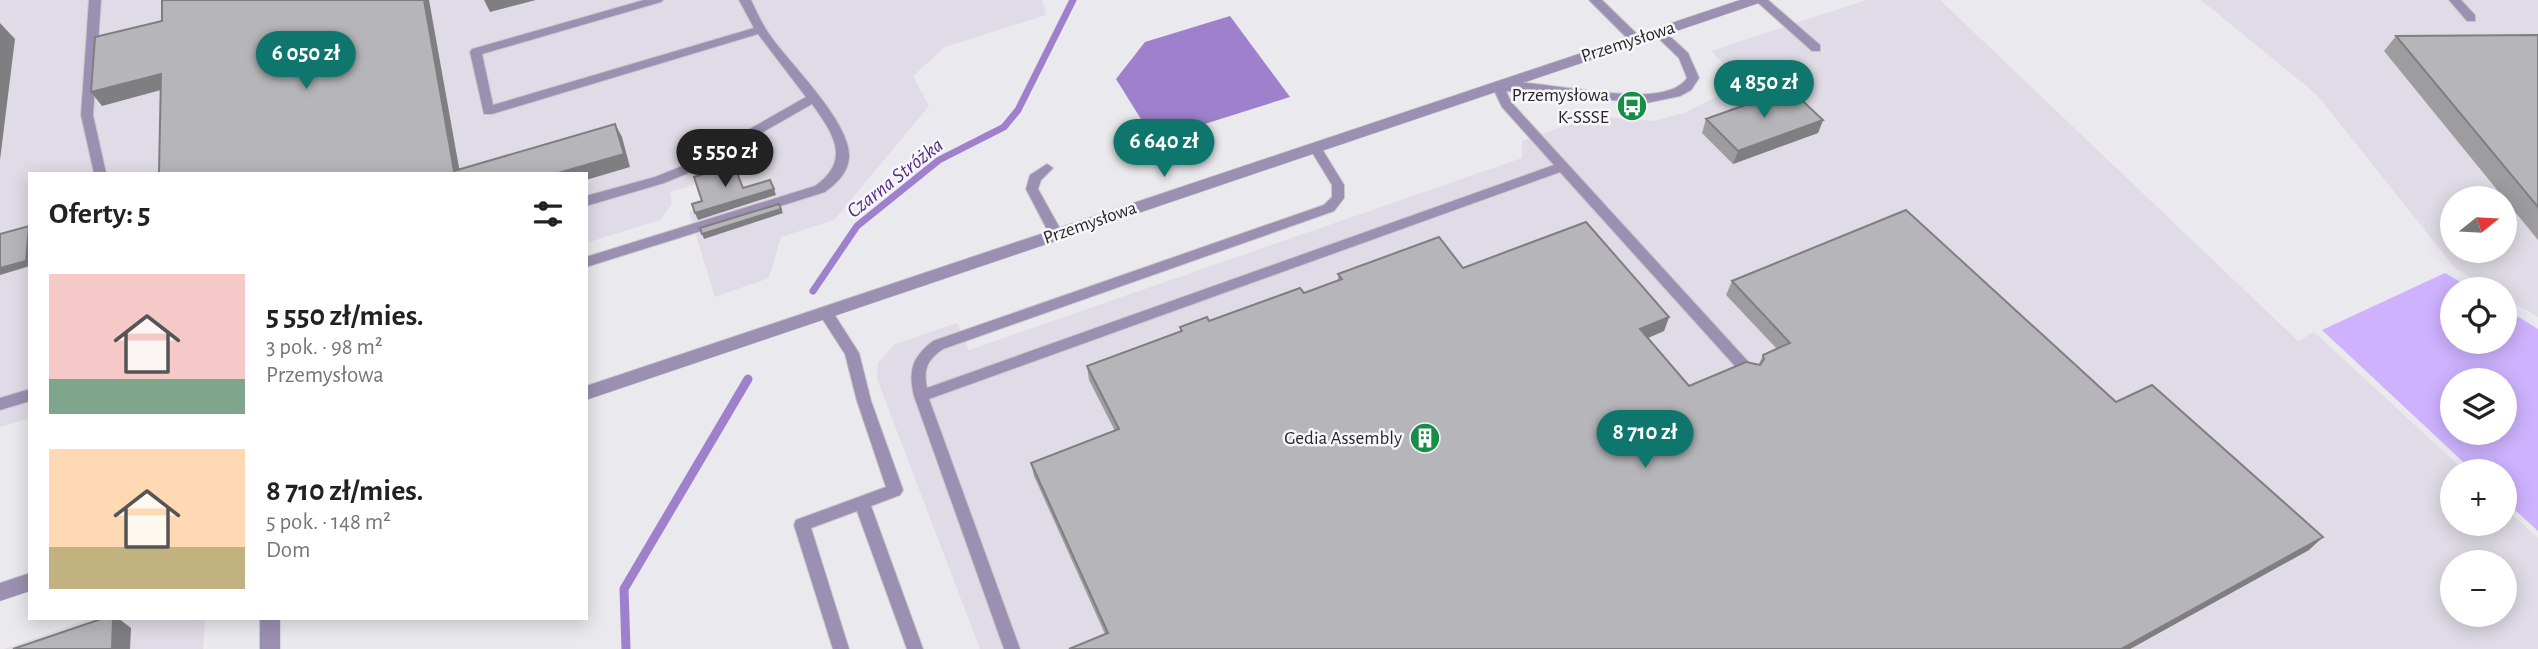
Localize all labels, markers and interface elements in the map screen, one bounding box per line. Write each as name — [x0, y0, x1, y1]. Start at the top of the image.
street label: Przemysłowa — [1579, 18, 1677, 66]
pin: 6 050 zł — [234, 32, 378, 91]
text: 6 050 zł — [272, 42, 340, 65]
pin: 4 850 zł — [1692, 60, 1836, 120]
text: 4 850 zł — [1730, 71, 1798, 94]
place label: Przemysłowa K-SSSE — [1512, 86, 1609, 127]
bus stop icon: Przemysłowa K-SSSE — [1615, 89, 1649, 123]
pin: 6 640 zł — [1092, 120, 1236, 179]
pin: 5 550 zł — [653, 130, 797, 189]
text: 6 640 zł — [1129, 130, 1199, 153]
water label: Czarna Stróżka — [843, 134, 947, 222]
text: 5 550 zł — [692, 140, 758, 163]
north arrow — [2440, 186, 2516, 262]
map controls — [2440, 186, 2517, 627]
icon: filters — [529, 195, 567, 233]
street label: Przemysłowa — [1041, 198, 1139, 248]
text: Oferty: 5 — [49, 199, 151, 229]
button: locate — [2440, 277, 2517, 354]
text: 5 550 zł/mies. — [266, 301, 424, 331]
icon: home — [105, 302, 189, 386]
text: 3 pok. · 98 m² — [266, 336, 383, 359]
text: Przemysłowa — [266, 364, 384, 387]
button: layers — [2440, 368, 2517, 445]
pin: 8 710 zł — [1573, 410, 1717, 470]
building icon: Gedia Assembly — [1408, 421, 1442, 455]
text: 8 710 zł — [1613, 421, 1677, 444]
place label: Gedia Assembly — [1284, 429, 1402, 448]
button: + — [2440, 459, 2517, 536]
text: 8 710 zł/mies. — [266, 476, 423, 506]
icon: home — [105, 477, 189, 561]
text: 5 pok. · 148 m² — [266, 511, 391, 534]
text: Dom — [266, 539, 310, 562]
button: − — [2440, 550, 2517, 627]

